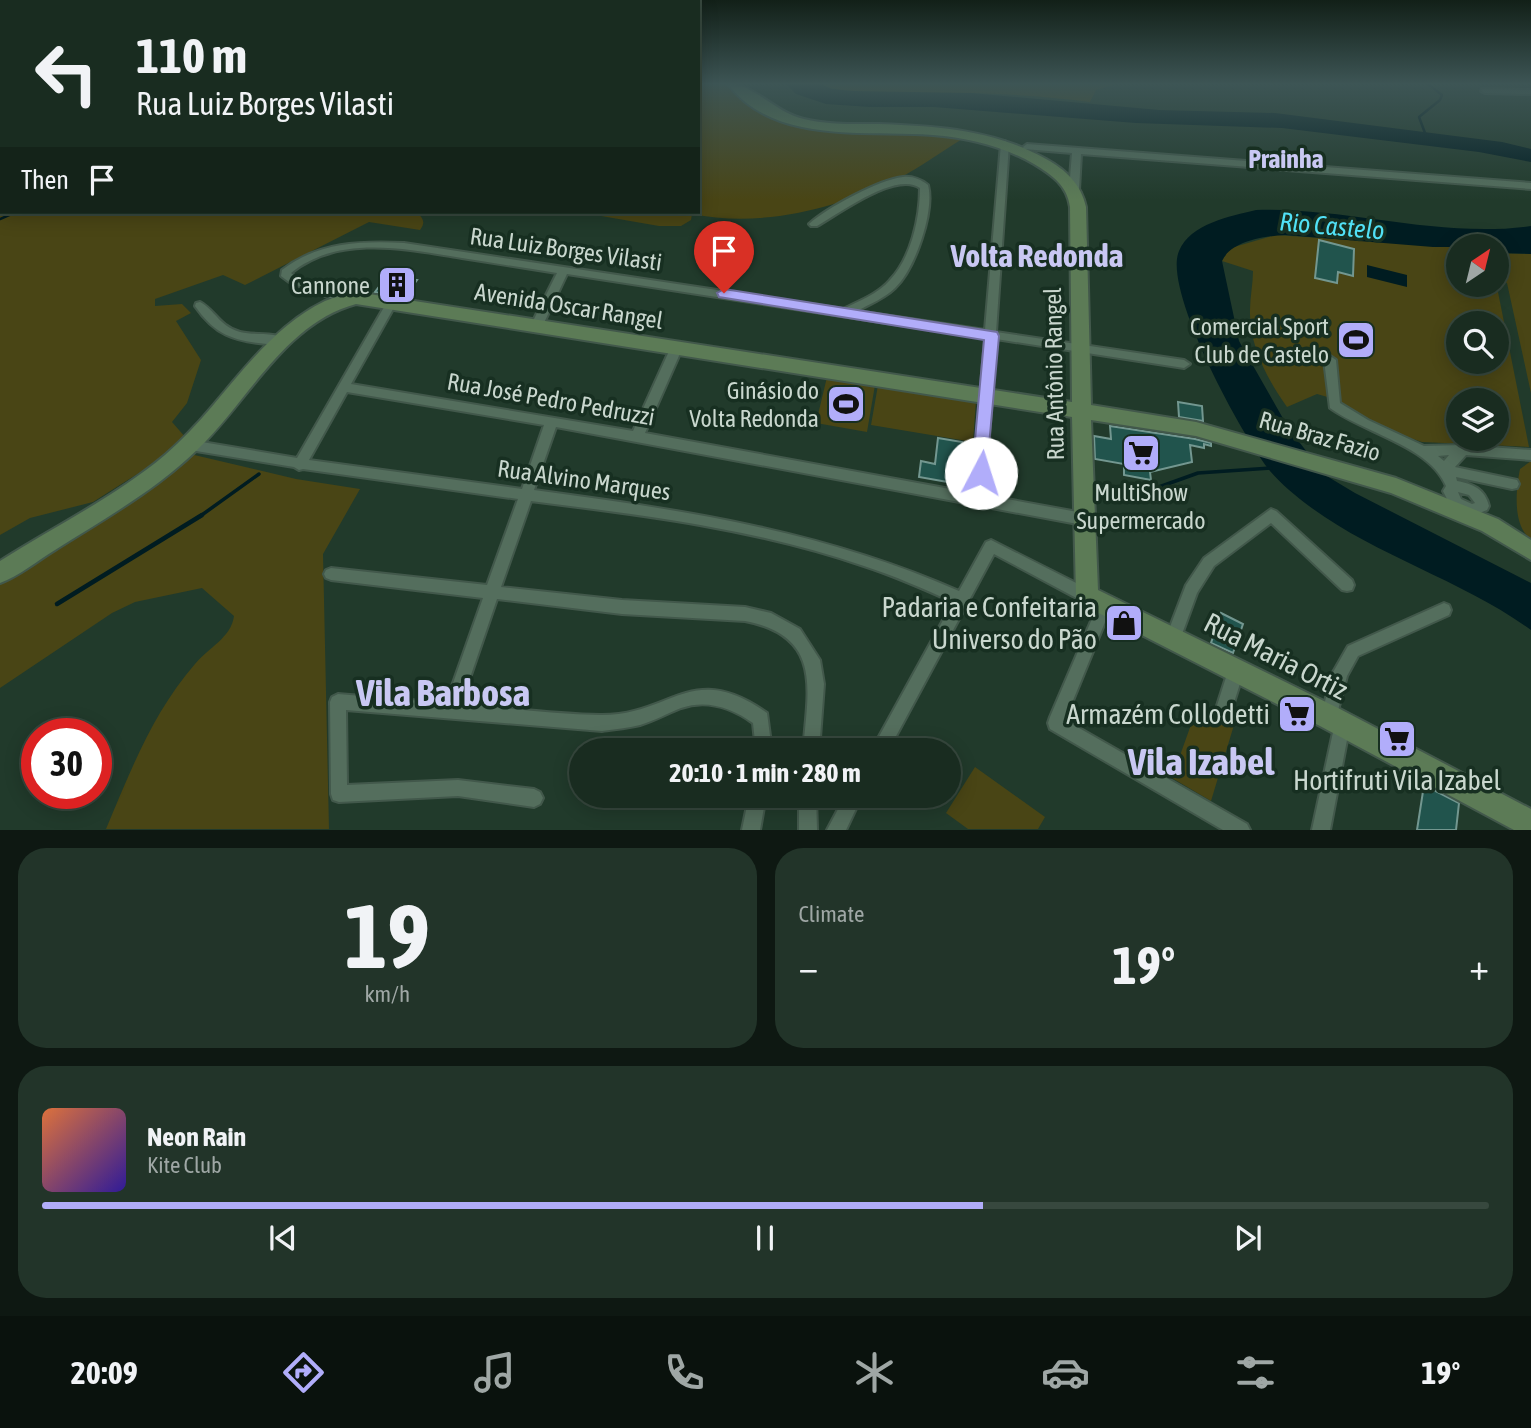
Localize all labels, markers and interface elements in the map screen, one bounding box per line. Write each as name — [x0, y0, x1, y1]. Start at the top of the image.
text: 110 m — [136, 27, 247, 83]
icon: left — [21, 28, 112, 119]
text: Rua Luiz Borges Vilasti — [136, 85, 394, 122]
district label: Prainha — [1248, 144, 1324, 174]
icon: arrive — [83, 161, 121, 199]
text: Then — [21, 165, 69, 195]
water label: Rio Castelo — [1278, 206, 1386, 246]
pin — [694, 221, 754, 293]
street label: Rua Luiz Borges Vilasti — [468, 222, 664, 276]
icon: arrive — [705, 232, 743, 270]
north arrow — [1446, 234, 1508, 298]
map controls — [1446, 234, 1509, 451]
district label: Volta Redonda — [950, 237, 1123, 274]
building icon: Cannone — [376, 264, 418, 306]
place label: Cannone — [291, 272, 370, 299]
street label: Avenida Oscar Rangel — [473, 278, 666, 334]
street label: Rua Antônio Rangel — [1039, 287, 1069, 461]
button: search — [1446, 311, 1509, 374]
place label: Comercial Sport Club de Castelo — [1190, 313, 1329, 368]
sports icon: Comercial Sport Club de Castelo — [1335, 319, 1377, 361]
street label: Rua José Pedro Pedruzzi — [445, 367, 657, 431]
place label: Ginásio do Volta Redonda — [689, 377, 819, 432]
sports icon: Ginásio do Volta Redonda — [825, 383, 867, 425]
button: layers — [1446, 388, 1509, 451]
street label: Rua Braz Fazio — [1256, 406, 1384, 466]
supermarket icon: MultiShow Supermercado — [1120, 432, 1162, 474]
position arrow — [944, 436, 1018, 510]
street label: Rua Alvino Marques — [496, 455, 672, 505]
place label: MultiShow Supermercado — [1077, 479, 1205, 534]
place label: Padaria e Confeitaria Universo do Pão — [881, 591, 1097, 655]
shop icon: Padaria e Confeitaria Universo do Pão — [1103, 602, 1145, 644]
street label: Rua Maria Ortiz — [1199, 606, 1353, 706]
district label: Vila Barbosa — [355, 671, 530, 714]
supermarket icon: Armazém Collodetti — [1276, 693, 1318, 735]
place label: Armazém Collodetti — [1066, 698, 1270, 730]
speed limit sign: 30 — [21, 718, 112, 809]
supermarket icon: Hortifruti Vila Izabel — [1376, 718, 1418, 760]
district label: Vila Izabel — [1127, 740, 1275, 783]
text: 20:10 · 1 min · 280 m — [669, 758, 861, 788]
place label: Hortifruti Vila Izabel — [1293, 764, 1501, 796]
text: 19 — [344, 883, 430, 987]
text: Climate — [799, 901, 864, 927]
text: 19° — [1112, 935, 1175, 995]
text: − — [799, 945, 818, 988]
text: + — [1469, 945, 1489, 988]
text: km/h — [364, 981, 410, 1007]
text: Neon Rain — [147, 1122, 246, 1152]
text: Kite Club — [147, 1152, 222, 1178]
icon: previous — [264, 1219, 302, 1257]
icon: pause — [746, 1219, 784, 1257]
icon: next — [1229, 1219, 1267, 1257]
icon: directions — [279, 1348, 328, 1397]
icon: music — [470, 1348, 519, 1397]
icon: phone — [660, 1348, 709, 1397]
icon: climate — [850, 1348, 899, 1397]
icon: car — [1041, 1348, 1090, 1397]
icon: filters — [1231, 1348, 1280, 1397]
text: 20:09 — [71, 1354, 138, 1391]
text: 19° — [1421, 1354, 1460, 1391]

